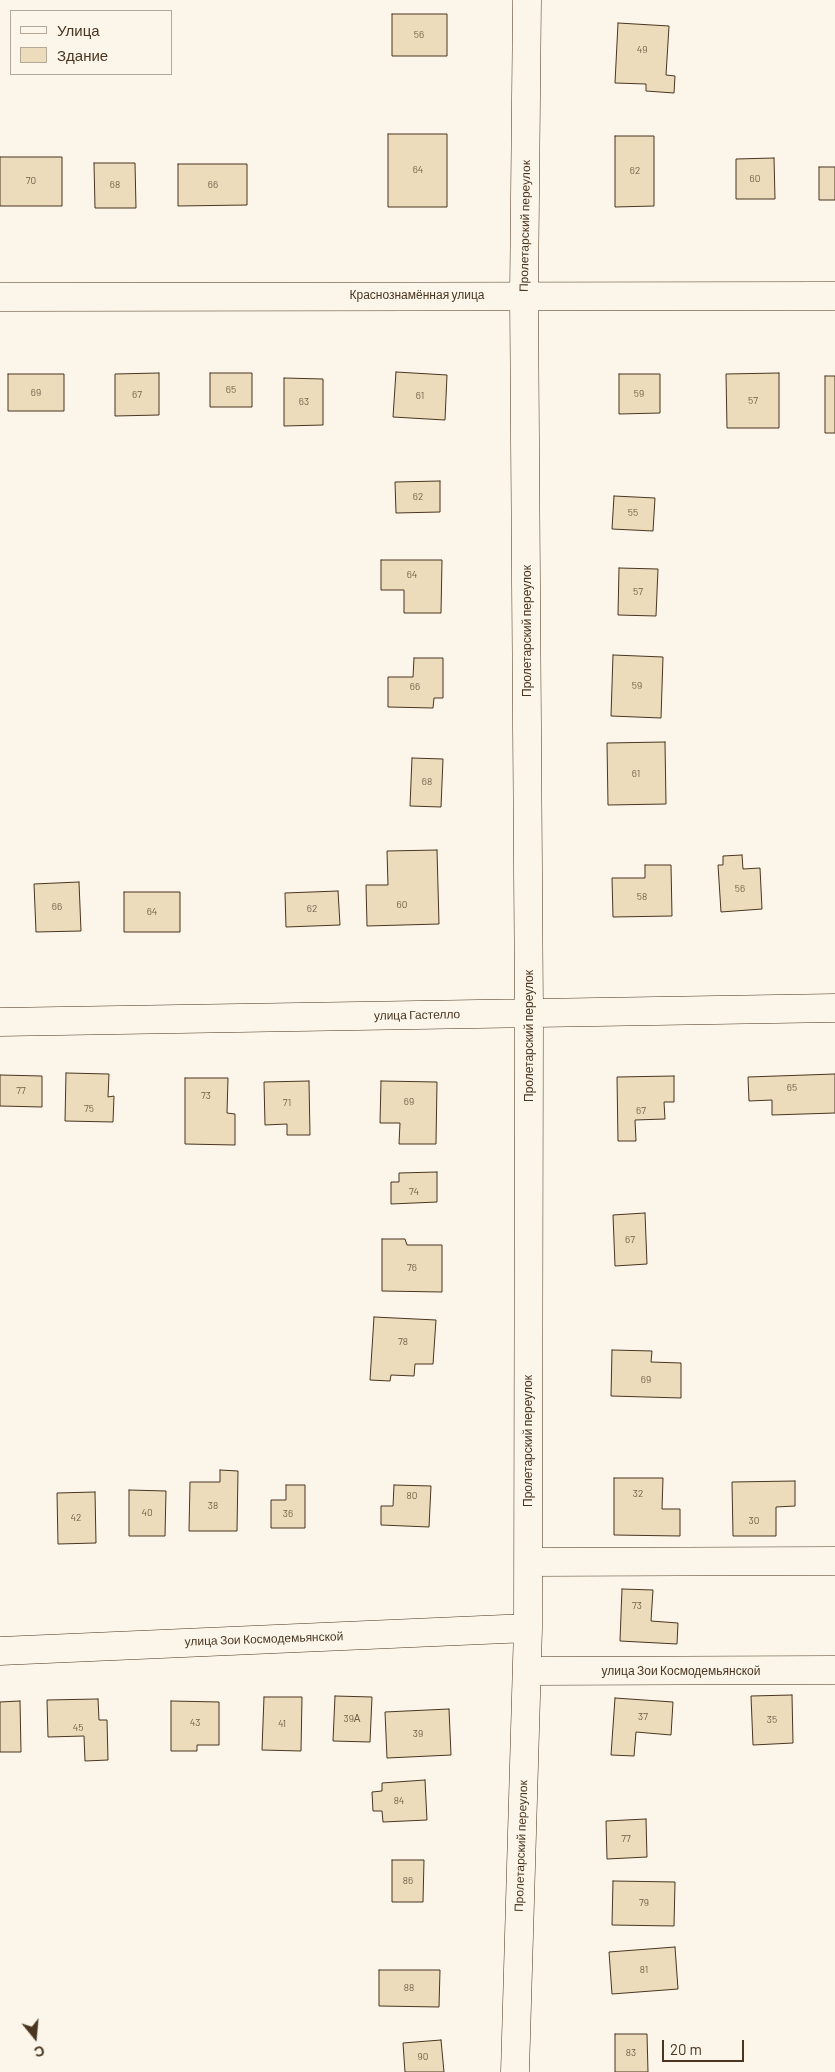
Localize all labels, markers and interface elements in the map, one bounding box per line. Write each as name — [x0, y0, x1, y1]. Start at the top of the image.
legend — [10, 10, 172, 75]
text: Улица — [57, 21, 100, 39]
house number: 56 — [414, 29, 424, 41]
house number: 49 — [637, 44, 647, 56]
text: Здание — [57, 46, 108, 64]
street label: Пролетарский переулок — [517, 160, 533, 292]
house number: 64 — [413, 164, 423, 176]
house number: 62 — [630, 165, 640, 177]
house number: 60 — [750, 173, 760, 185]
house number: 70 — [26, 175, 36, 187]
house number: 68 — [110, 179, 120, 191]
house number: 66 — [208, 179, 218, 191]
street label: Краснознамённая улица — [349, 288, 485, 302]
house number: 65 — [226, 384, 236, 396]
house number: 69 — [31, 387, 41, 399]
house number: 59 — [634, 388, 644, 400]
house number: 67 — [132, 389, 142, 401]
house number: 61 — [416, 390, 424, 402]
house number: 57 — [748, 395, 758, 407]
house number: 63 — [299, 396, 309, 408]
house number: 62 — [413, 491, 423, 503]
house number: 55 — [628, 507, 638, 519]
street label: Пролетарский переулок — [520, 565, 534, 697]
house number: 64 — [407, 569, 417, 581]
house number: 57 — [633, 586, 643, 598]
house number: 59 — [632, 680, 642, 692]
house number: 66 — [410, 681, 420, 693]
house number: 61 — [632, 768, 640, 780]
house number: 68 — [422, 776, 432, 788]
house number: 56 — [735, 883, 745, 895]
house number: 58 — [637, 891, 647, 903]
house number: 60 — [397, 899, 407, 911]
house number: 66 — [52, 901, 62, 913]
house number: 62 — [307, 903, 317, 915]
house number: 64 — [147, 906, 157, 918]
street label: Пролетарский переулок — [522, 970, 536, 1102]
street label: улица Гастелло — [374, 1007, 460, 1023]
house number: 65 — [787, 1082, 797, 1094]
house number: 77 — [16, 1085, 26, 1097]
house number: 73 — [201, 1090, 211, 1102]
house number: 69 — [404, 1096, 414, 1108]
house number: 71 — [283, 1097, 291, 1109]
house number: 75 — [84, 1103, 94, 1115]
house number: 67 — [636, 1105, 646, 1117]
house number: 74 — [409, 1186, 419, 1198]
house number: 67 — [625, 1234, 635, 1246]
house number: 76 — [407, 1262, 417, 1274]
house number: 78 — [398, 1336, 408, 1348]
house number: 69 — [641, 1374, 651, 1386]
street label: Пролетарский переулок — [521, 1375, 535, 1507]
house number: 32 — [633, 1488, 643, 1500]
house number: 80 — [407, 1490, 417, 1502]
house number: 38 — [208, 1500, 218, 1512]
house number: 40 — [141, 1507, 153, 1519]
house number: 36 — [283, 1508, 293, 1520]
house number: 42 — [71, 1512, 81, 1524]
house number: 30 — [749, 1515, 759, 1527]
house number: 73 — [632, 1600, 642, 1612]
street label: улица Зои Космодемьянской — [184, 1629, 344, 1649]
street label: улица Зои Космодемьянской — [602, 1664, 760, 1678]
house number: 37 — [638, 1711, 648, 1723]
house number: 39А — [343, 1713, 361, 1725]
house number: 35 — [767, 1714, 777, 1726]
house number: 43 — [190, 1717, 200, 1729]
house number: 41 — [278, 1718, 286, 1730]
house number: 45 — [73, 1722, 83, 1734]
house number: 39 — [413, 1728, 423, 1740]
street label: Пролетарский переулок — [512, 1780, 530, 1912]
house number: 84 — [394, 1795, 404, 1807]
house number: 77 — [621, 1833, 631, 1845]
house number: 86 — [403, 1875, 413, 1887]
house number: 79 — [639, 1897, 649, 1909]
house number: 81 — [640, 1964, 648, 1976]
house number: 88 — [404, 1982, 414, 1994]
north arrow — [10, 2012, 60, 2062]
scale bar — [665, 2030, 748, 2062]
text: 20 m — [670, 2040, 702, 2058]
text: С — [32, 2042, 47, 2061]
house number: 83 — [626, 2047, 636, 2059]
house number: 90 — [418, 2051, 428, 2063]

